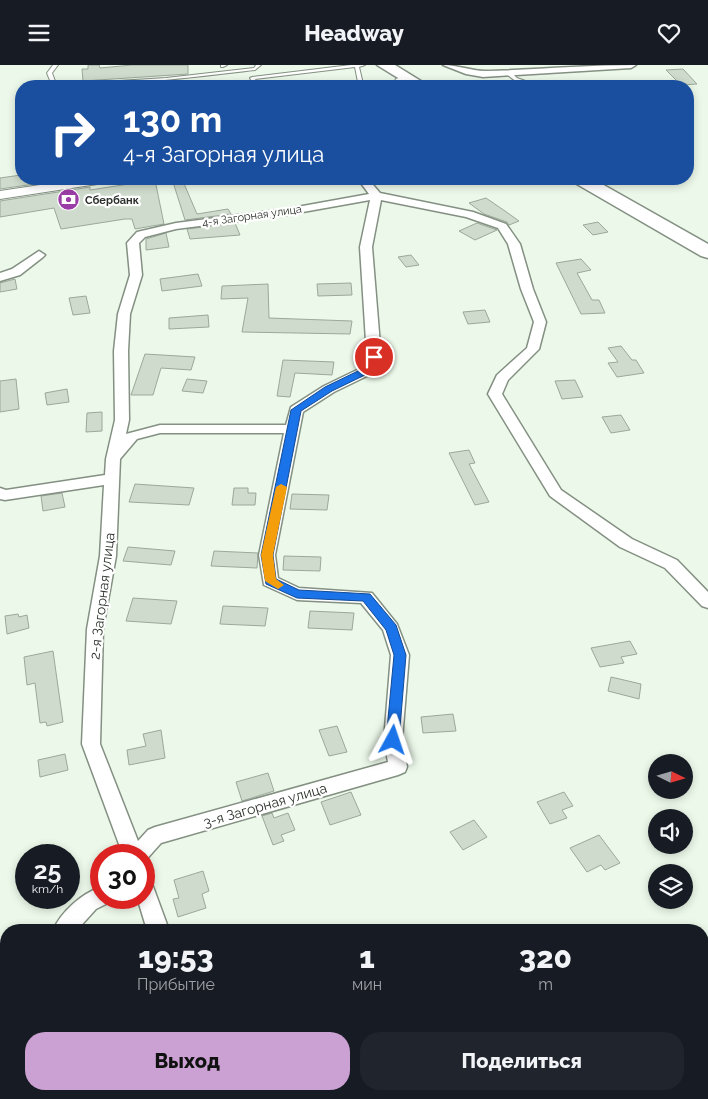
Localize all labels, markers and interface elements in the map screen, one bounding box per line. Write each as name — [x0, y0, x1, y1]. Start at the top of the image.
icon: menu — [25, 19, 53, 47]
icon: heart — [655, 19, 683, 47]
text: Headway — [304, 20, 404, 46]
text: 130 m — [123, 99, 222, 140]
icon: right — [40, 100, 105, 165]
text: 4-я Загорная улица — [123, 141, 324, 167]
bank icon: Сбербанк — [57, 188, 81, 212]
place label: Сбербанк — [85, 194, 140, 207]
street label: 4-я Загорная улица — [201, 203, 303, 229]
pin — [353, 336, 395, 378]
icon: arrive — [360, 343, 388, 371]
street label: 2-я Загорная улица — [86, 532, 118, 660]
position arrow — [366, 713, 418, 765]
north arrow — [648, 754, 692, 799]
map controls — [648, 754, 693, 909]
street label: 3-я Загорная улица — [201, 780, 329, 830]
button: sound — [648, 809, 693, 854]
speed limit sign: 30 — [90, 844, 155, 909]
text: 25 — [34, 855, 61, 885]
button: layers — [648, 864, 693, 909]
text: km/h — [32, 882, 63, 896]
text: 19:53 — [138, 940, 214, 975]
text: 1 — [359, 940, 375, 975]
text: 320 — [519, 940, 572, 975]
text: Прибытие — [137, 975, 215, 994]
text: мин — [352, 975, 382, 994]
text: m — [538, 975, 553, 994]
button: Выход — [25, 1032, 350, 1090]
button: Поделиться — [360, 1032, 684, 1090]

